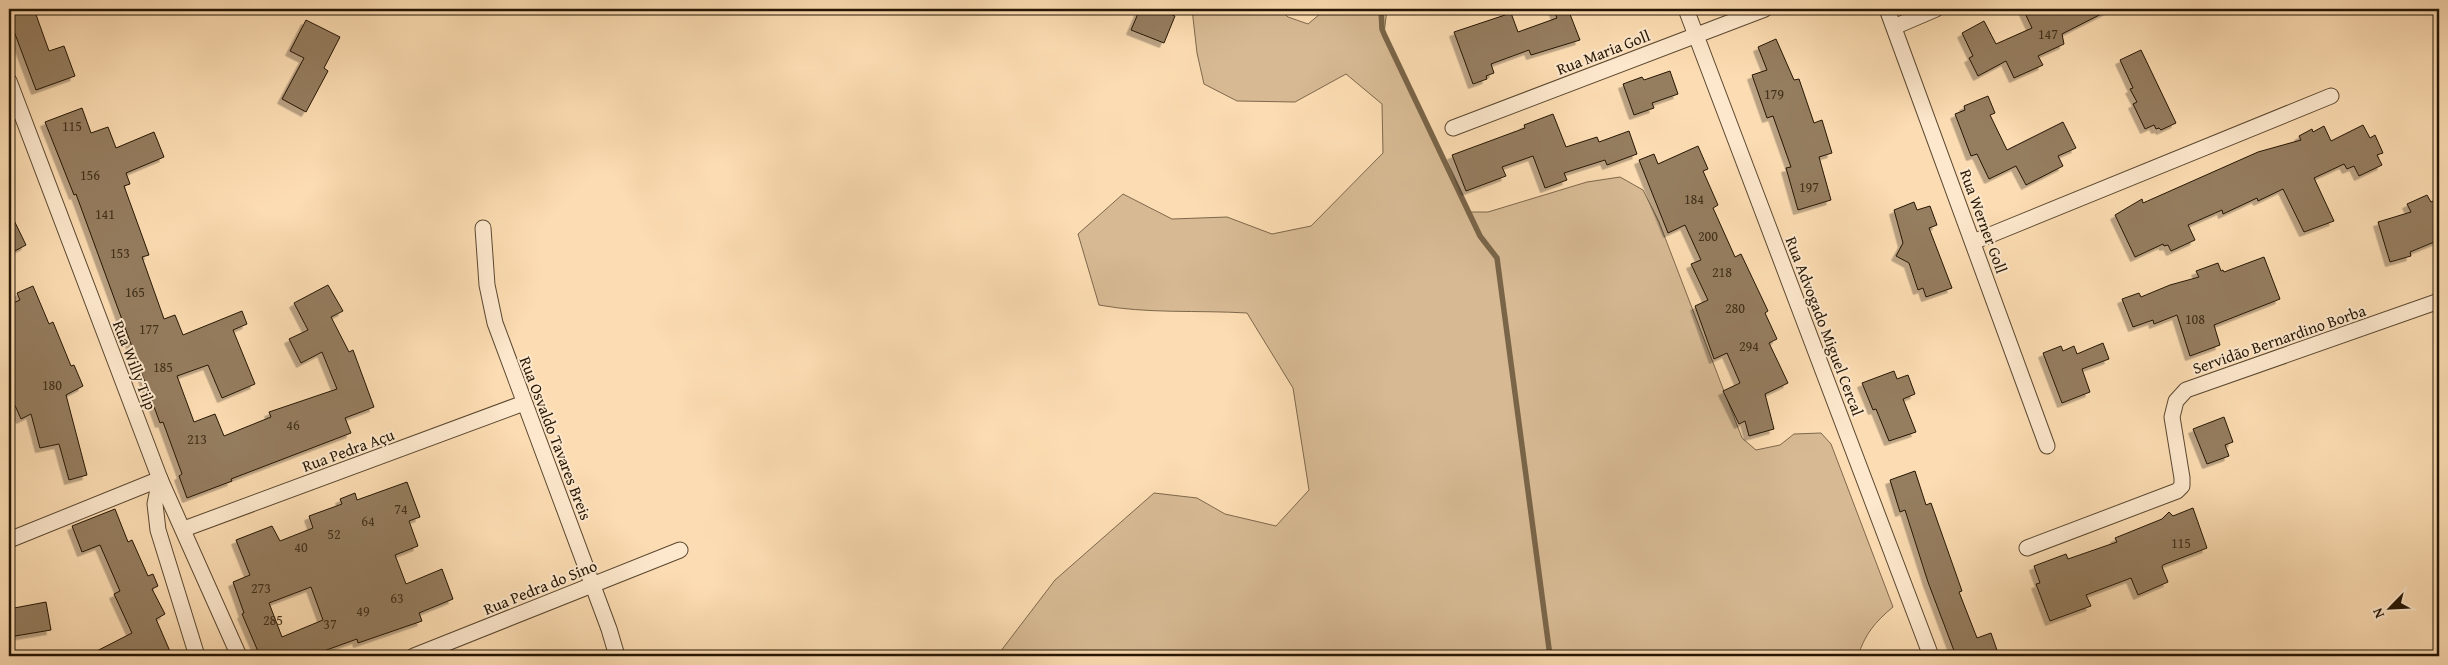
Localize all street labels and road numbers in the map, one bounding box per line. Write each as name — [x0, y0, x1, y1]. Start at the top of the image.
street label: Rua Maria Goll — [1553, 23, 1654, 81]
street label: Rua Werner Goll — [1954, 166, 2014, 277]
street label: Rua Advogado Miguel Cercal — [1780, 233, 1870, 420]
street label: Servidão Bernardino Borba — [2189, 298, 2369, 380]
street label: Rua Willy Tilp — [107, 317, 163, 414]
street label: Rua Osvaldo Tavares Breis — [514, 353, 598, 523]
street label: Rua Pedra Açu — [299, 422, 398, 478]
street label: Rua Pedra do Sino — [479, 553, 601, 621]

